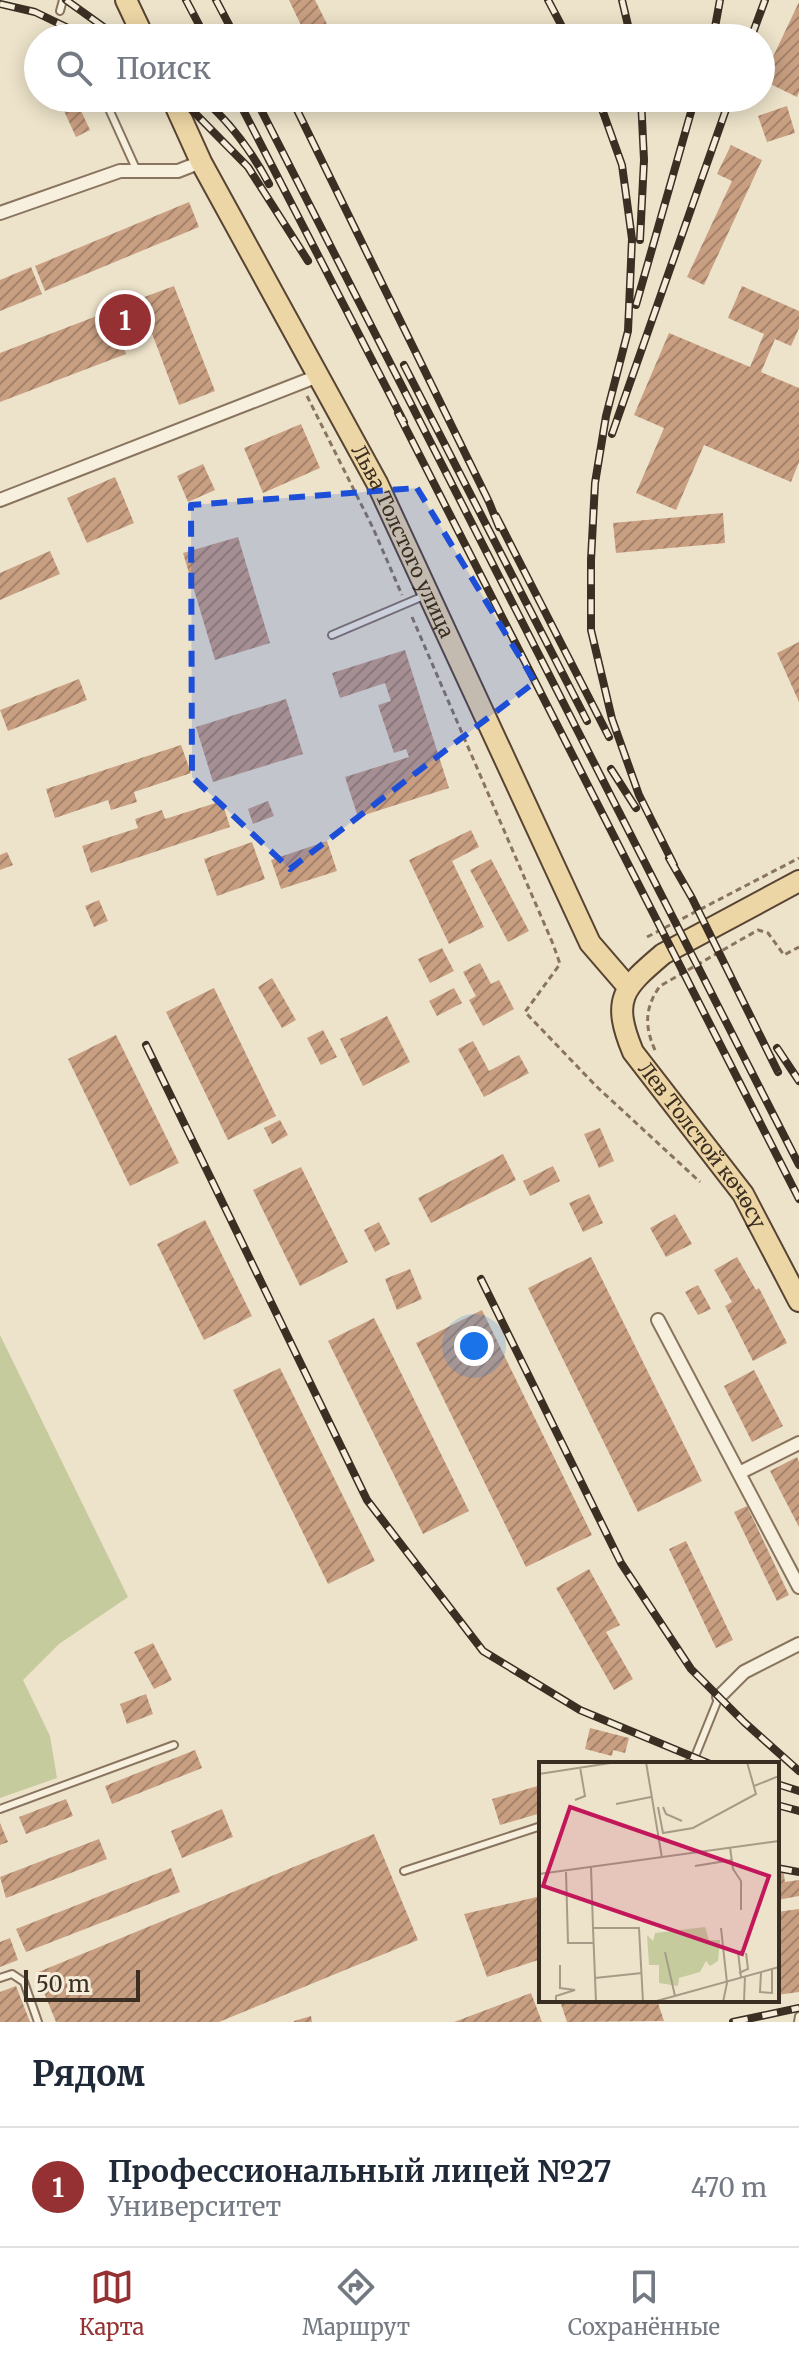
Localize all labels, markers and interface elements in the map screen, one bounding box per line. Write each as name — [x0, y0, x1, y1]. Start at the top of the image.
search box — [24, 24, 775, 112]
icon: search — [52, 46, 96, 90]
text: Поиск — [116, 49, 211, 87]
pin: 1 — [99, 290, 151, 350]
street label: Льва Толстого улица — [346, 440, 460, 642]
street label: Лев Толстой көчөсү — [633, 1057, 772, 1233]
your location — [454, 1326, 494, 1366]
inset map — [539, 1762, 779, 2002]
scale bar — [24, 1966, 140, 2002]
text: 50 m — [36, 1970, 90, 1998]
text: Рядом — [32, 2053, 145, 2095]
text: Профессиональный лицей №27 — [108, 2152, 612, 2190]
text: 1 — [52, 2171, 64, 2204]
text: 470 m — [691, 2171, 767, 2204]
text: Университет — [108, 2190, 281, 2223]
tab: Карта — [79, 2265, 144, 2341]
tab: Маршрут — [302, 2265, 410, 2341]
tab: Сохранённые — [568, 2265, 720, 2341]

